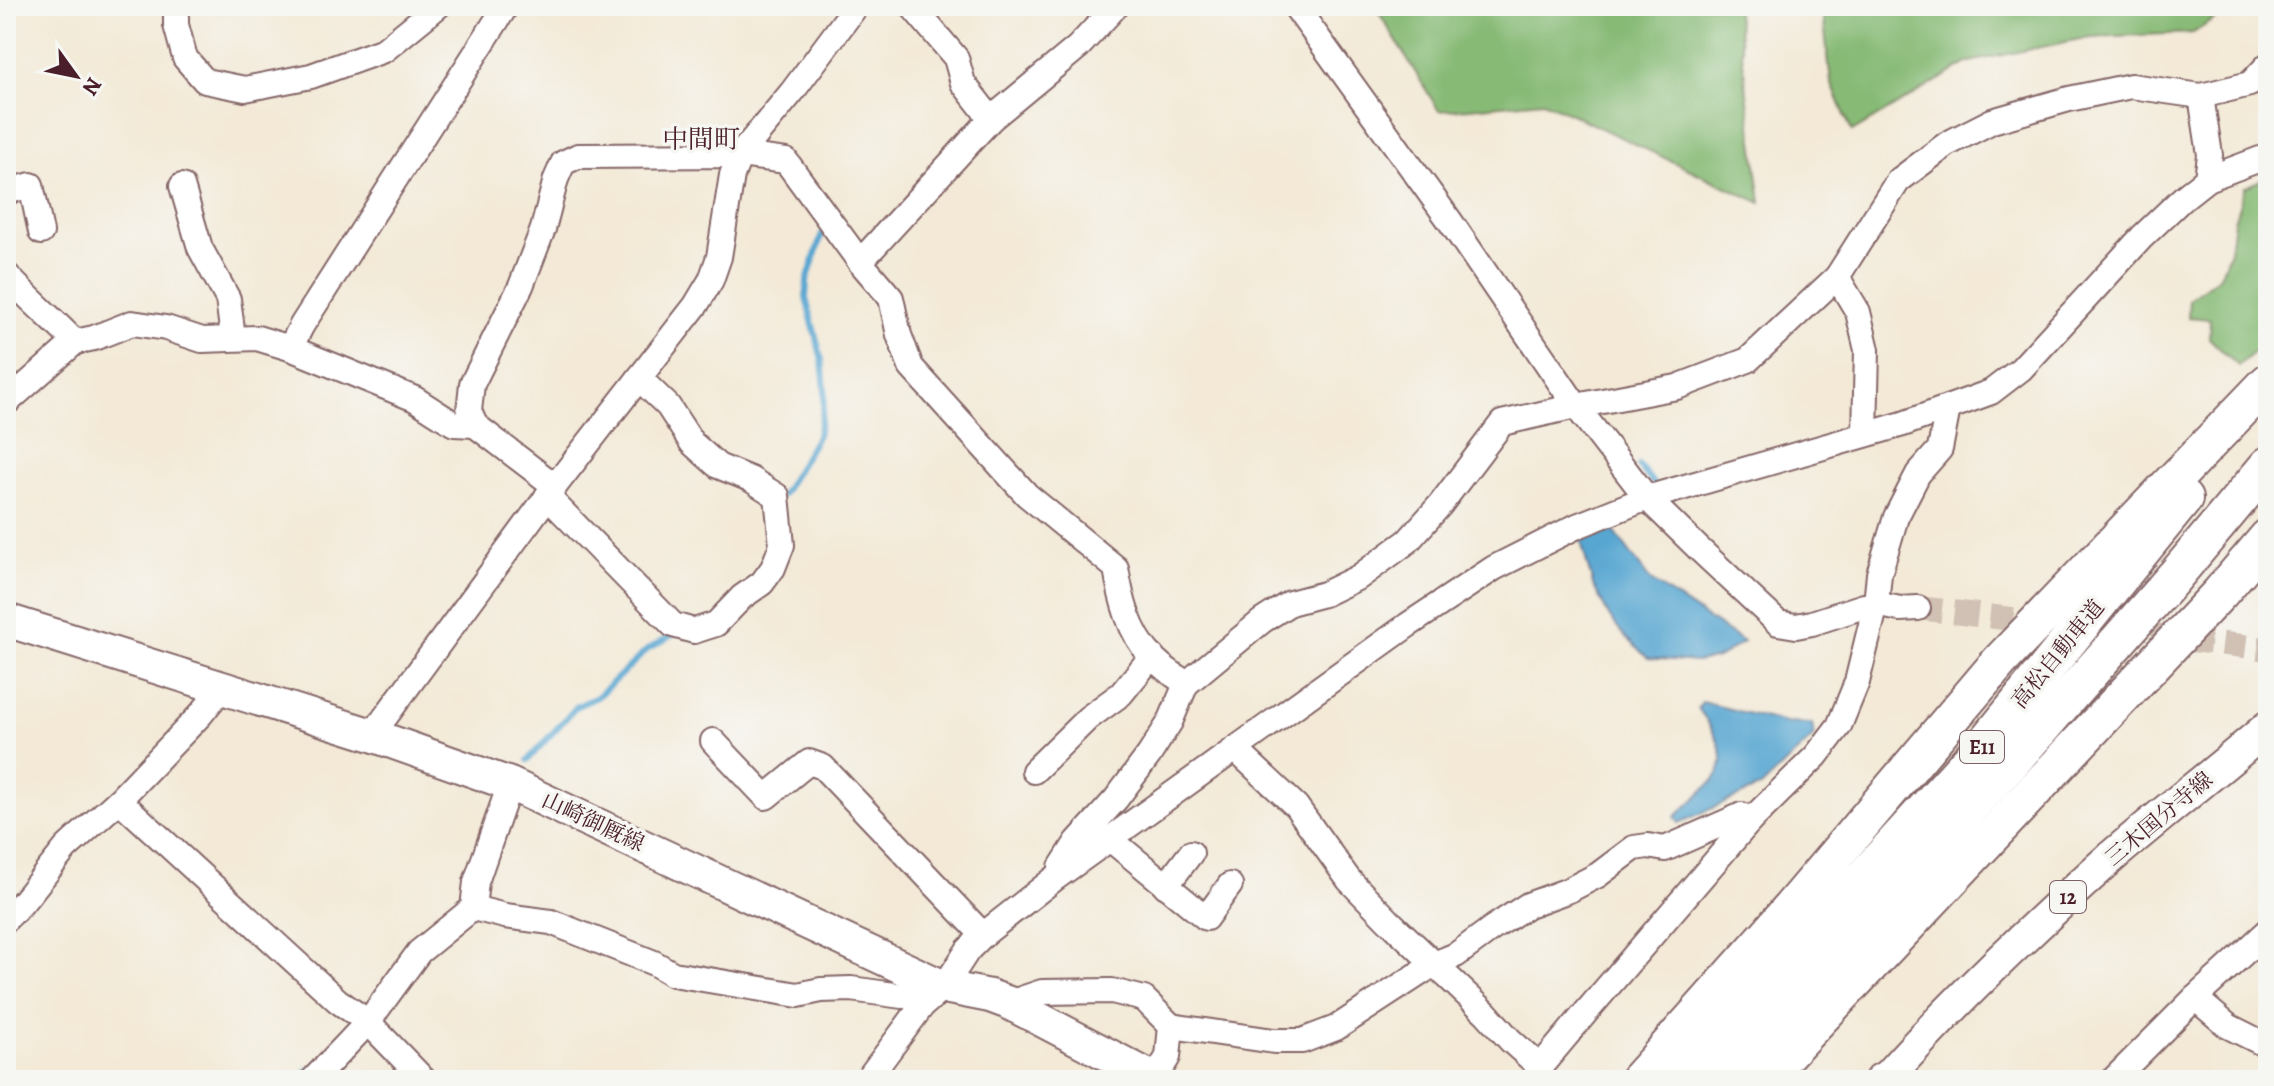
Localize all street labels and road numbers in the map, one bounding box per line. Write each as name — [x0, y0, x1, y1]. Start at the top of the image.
street label: 高松自動車道 — [2005, 593, 2111, 715]
road number: E11 — [1960, 731, 2004, 763]
street label: 三木国分寺線 — [2099, 765, 2219, 873]
street label: 山崎御厩線 — [537, 785, 649, 859]
road number: 12 — [2050, 881, 2086, 913]

